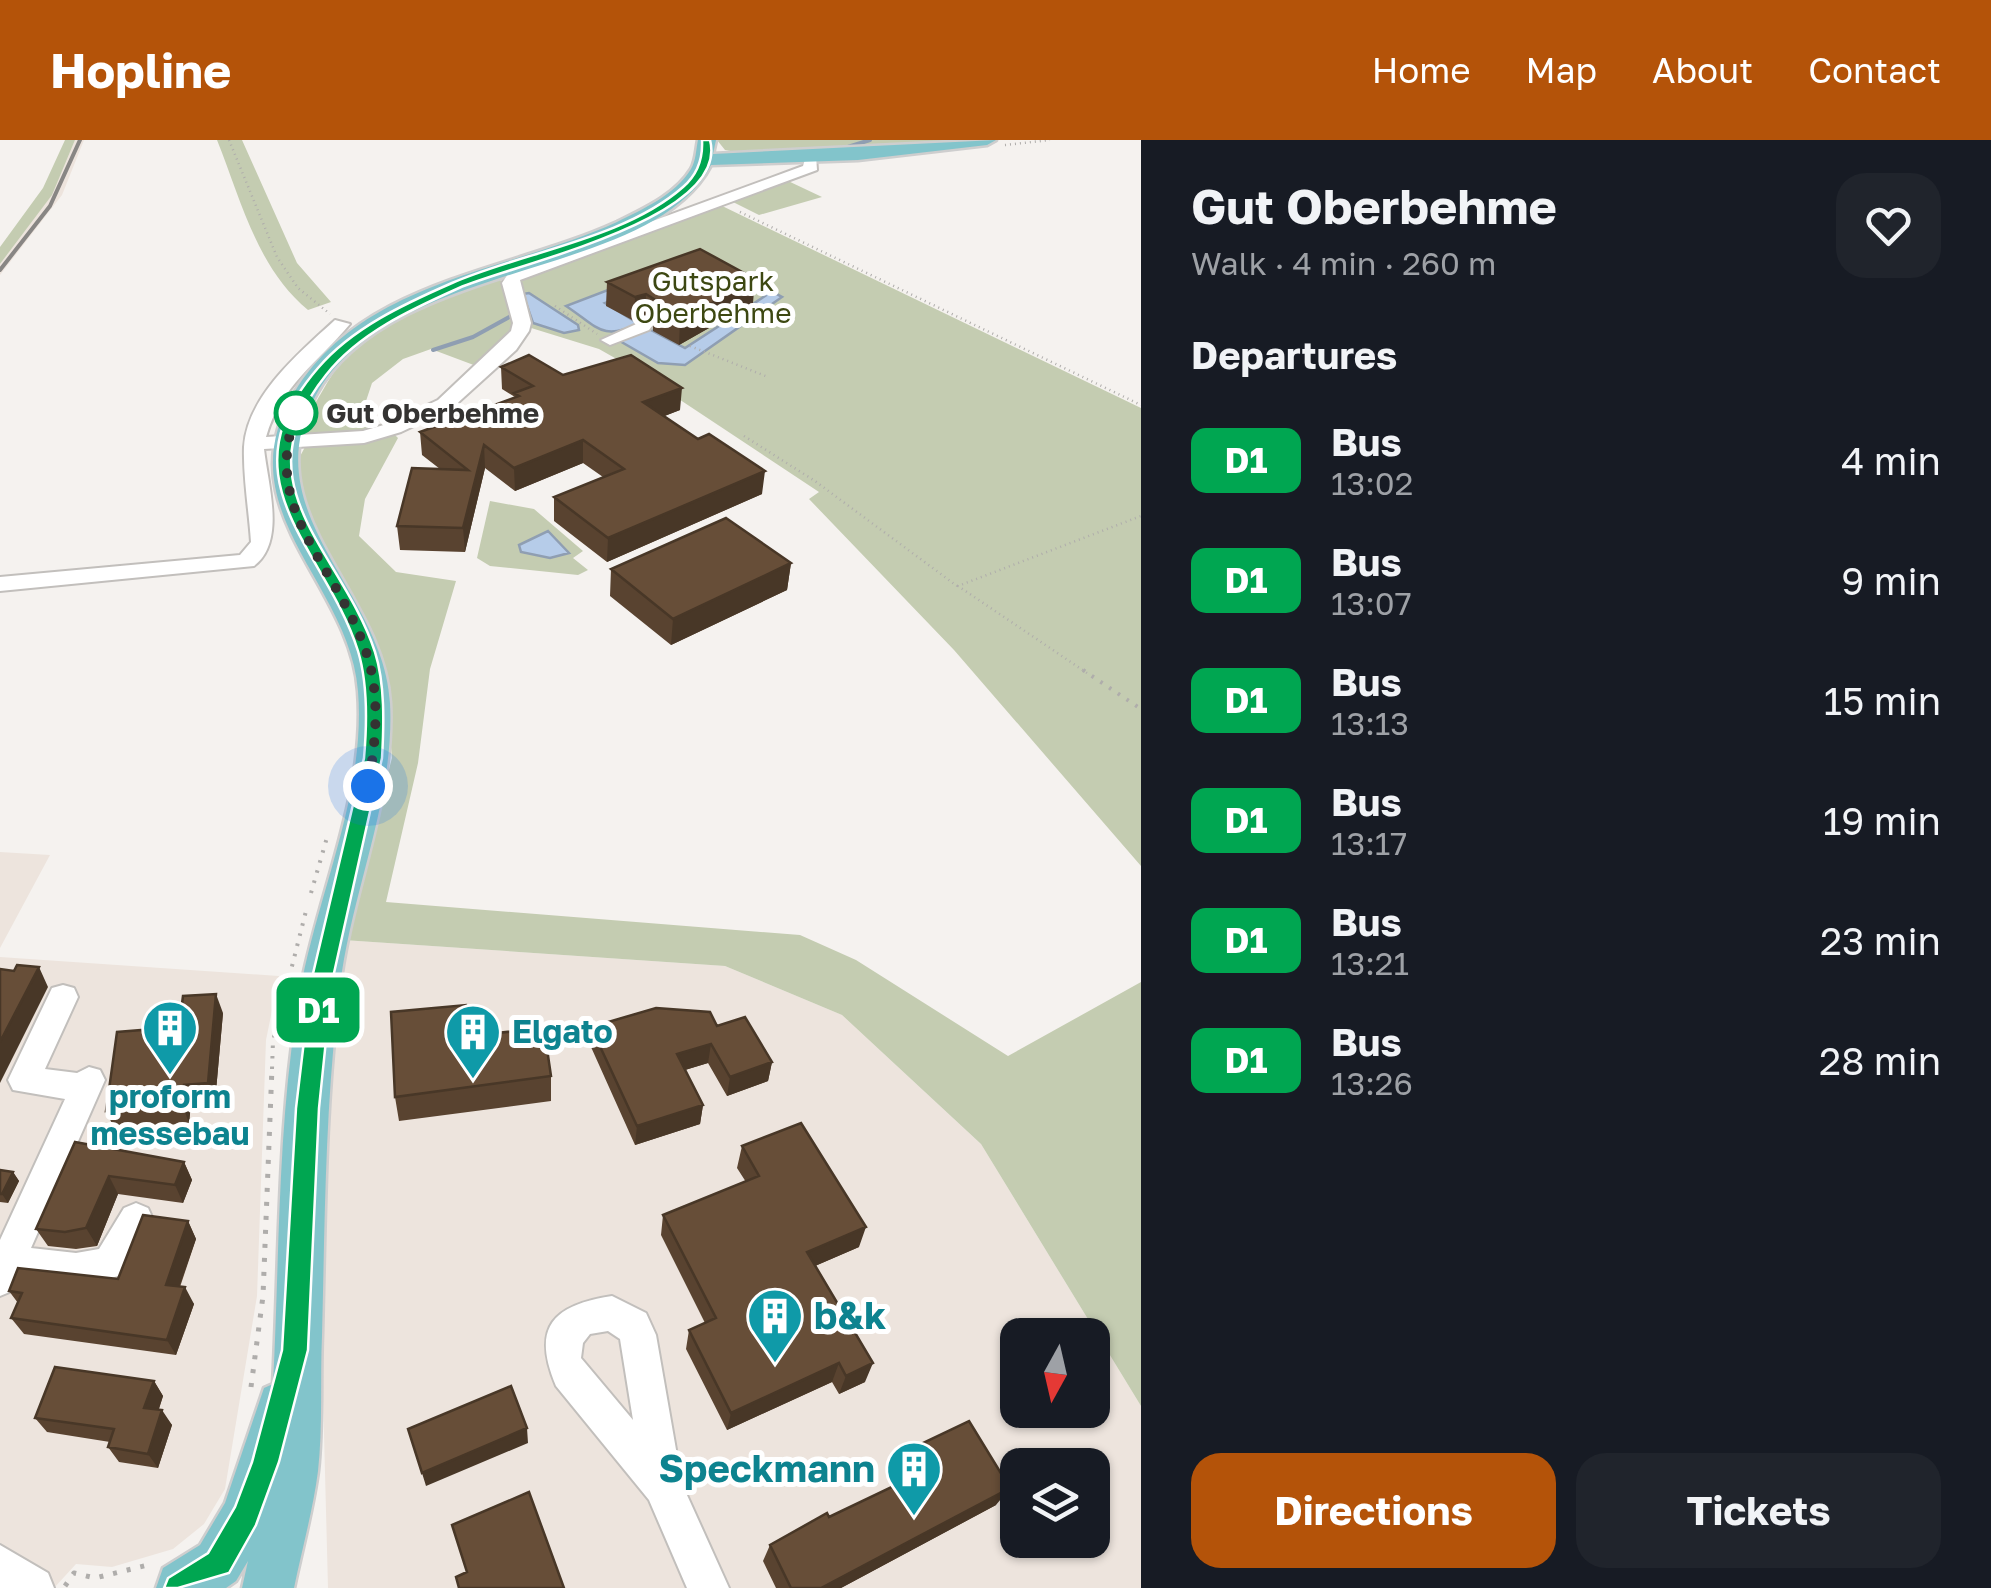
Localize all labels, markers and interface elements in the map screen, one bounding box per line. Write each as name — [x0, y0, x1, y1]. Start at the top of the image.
text: Hopline — [50, 41, 231, 99]
text: Home — [1372, 49, 1471, 91]
text: Map — [1526, 49, 1597, 91]
text: About — [1652, 49, 1753, 91]
text: Contact — [1808, 49, 1941, 91]
button: heart — [1836, 173, 1941, 278]
text: Gut Oberbehme — [1191, 177, 1557, 235]
text: Walk · 4 min · 260 m — [1191, 244, 1496, 282]
park label: Gutspark Oberbehme — [635, 264, 791, 329]
text: Departures — [1191, 332, 1397, 377]
marker: Gut Oberbehme — [275, 392, 317, 434]
place label: Gut Oberbehme — [326, 396, 539, 429]
text: Bus — [1331, 419, 1402, 464]
text: 4 min — [1841, 438, 1941, 483]
text: D1 — [1224, 439, 1268, 481]
text: 13:02 — [1331, 464, 1413, 502]
text: Bus — [1331, 539, 1402, 584]
text: 9 min — [1841, 558, 1941, 603]
text: D1 — [1224, 559, 1268, 601]
text: 13:07 — [1331, 584, 1412, 622]
text: Bus — [1331, 659, 1402, 704]
text: 15 min — [1824, 678, 1941, 723]
text: D1 — [1224, 679, 1268, 721]
text: 13:13 — [1331, 704, 1409, 742]
your location — [343, 761, 393, 811]
text: Bus — [1331, 779, 1402, 824]
text: 19 min — [1823, 798, 1941, 843]
text: D1 — [1224, 799, 1268, 841]
text: 13:17 — [1331, 824, 1407, 862]
text: Bus — [1331, 899, 1402, 944]
text: 23 min — [1820, 918, 1941, 963]
text: D1 — [1224, 919, 1268, 961]
text: 13:21 — [1331, 944, 1409, 982]
line badge: D1 — [273, 978, 363, 1042]
text: D1 — [296, 989, 340, 1031]
building icon: proform messebau — [140, 998, 200, 1077]
building icon: Elgato — [443, 1002, 503, 1081]
place label: Elgato — [512, 1012, 613, 1050]
text: Bus — [1331, 1019, 1402, 1064]
text: 28 min — [1819, 1038, 1941, 1083]
text: D1 — [1224, 1039, 1268, 1081]
text: 13:26 — [1331, 1064, 1413, 1102]
place label: proform messebau — [91, 1077, 249, 1152]
building icon: b&k — [745, 1286, 805, 1365]
place label: b&k — [814, 1292, 886, 1337]
north arrow — [1000, 1318, 1110, 1428]
map controls — [1000, 1318, 1110, 1558]
building icon: Speckmann — [884, 1439, 944, 1518]
place label: Speckmann — [659, 1445, 875, 1490]
button: layers — [1000, 1448, 1110, 1558]
button: Directions — [1191, 1453, 1556, 1568]
button: Tickets — [1576, 1453, 1941, 1568]

